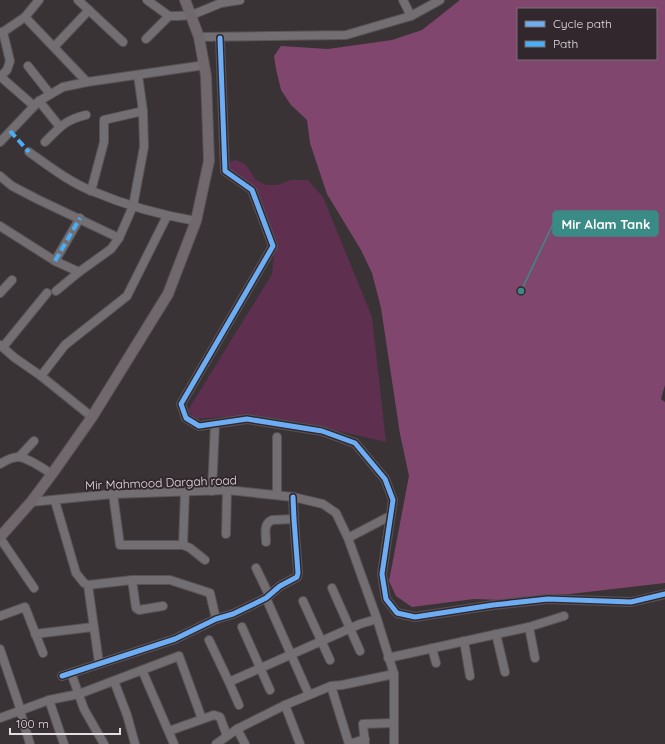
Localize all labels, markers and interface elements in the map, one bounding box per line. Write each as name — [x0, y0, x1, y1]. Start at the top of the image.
legend — [517, 8, 657, 60]
text: Cycle path — [553, 16, 612, 31]
text: Path — [553, 36, 578, 51]
callout: Mir Alam Tank — [553, 211, 658, 236]
text: Mir Alam Tank — [562, 216, 650, 232]
street label: Mir Mahmood Dargah road — [85, 472, 237, 493]
scale bar — [10, 710, 120, 736]
text: 100 m — [16, 716, 49, 731]

